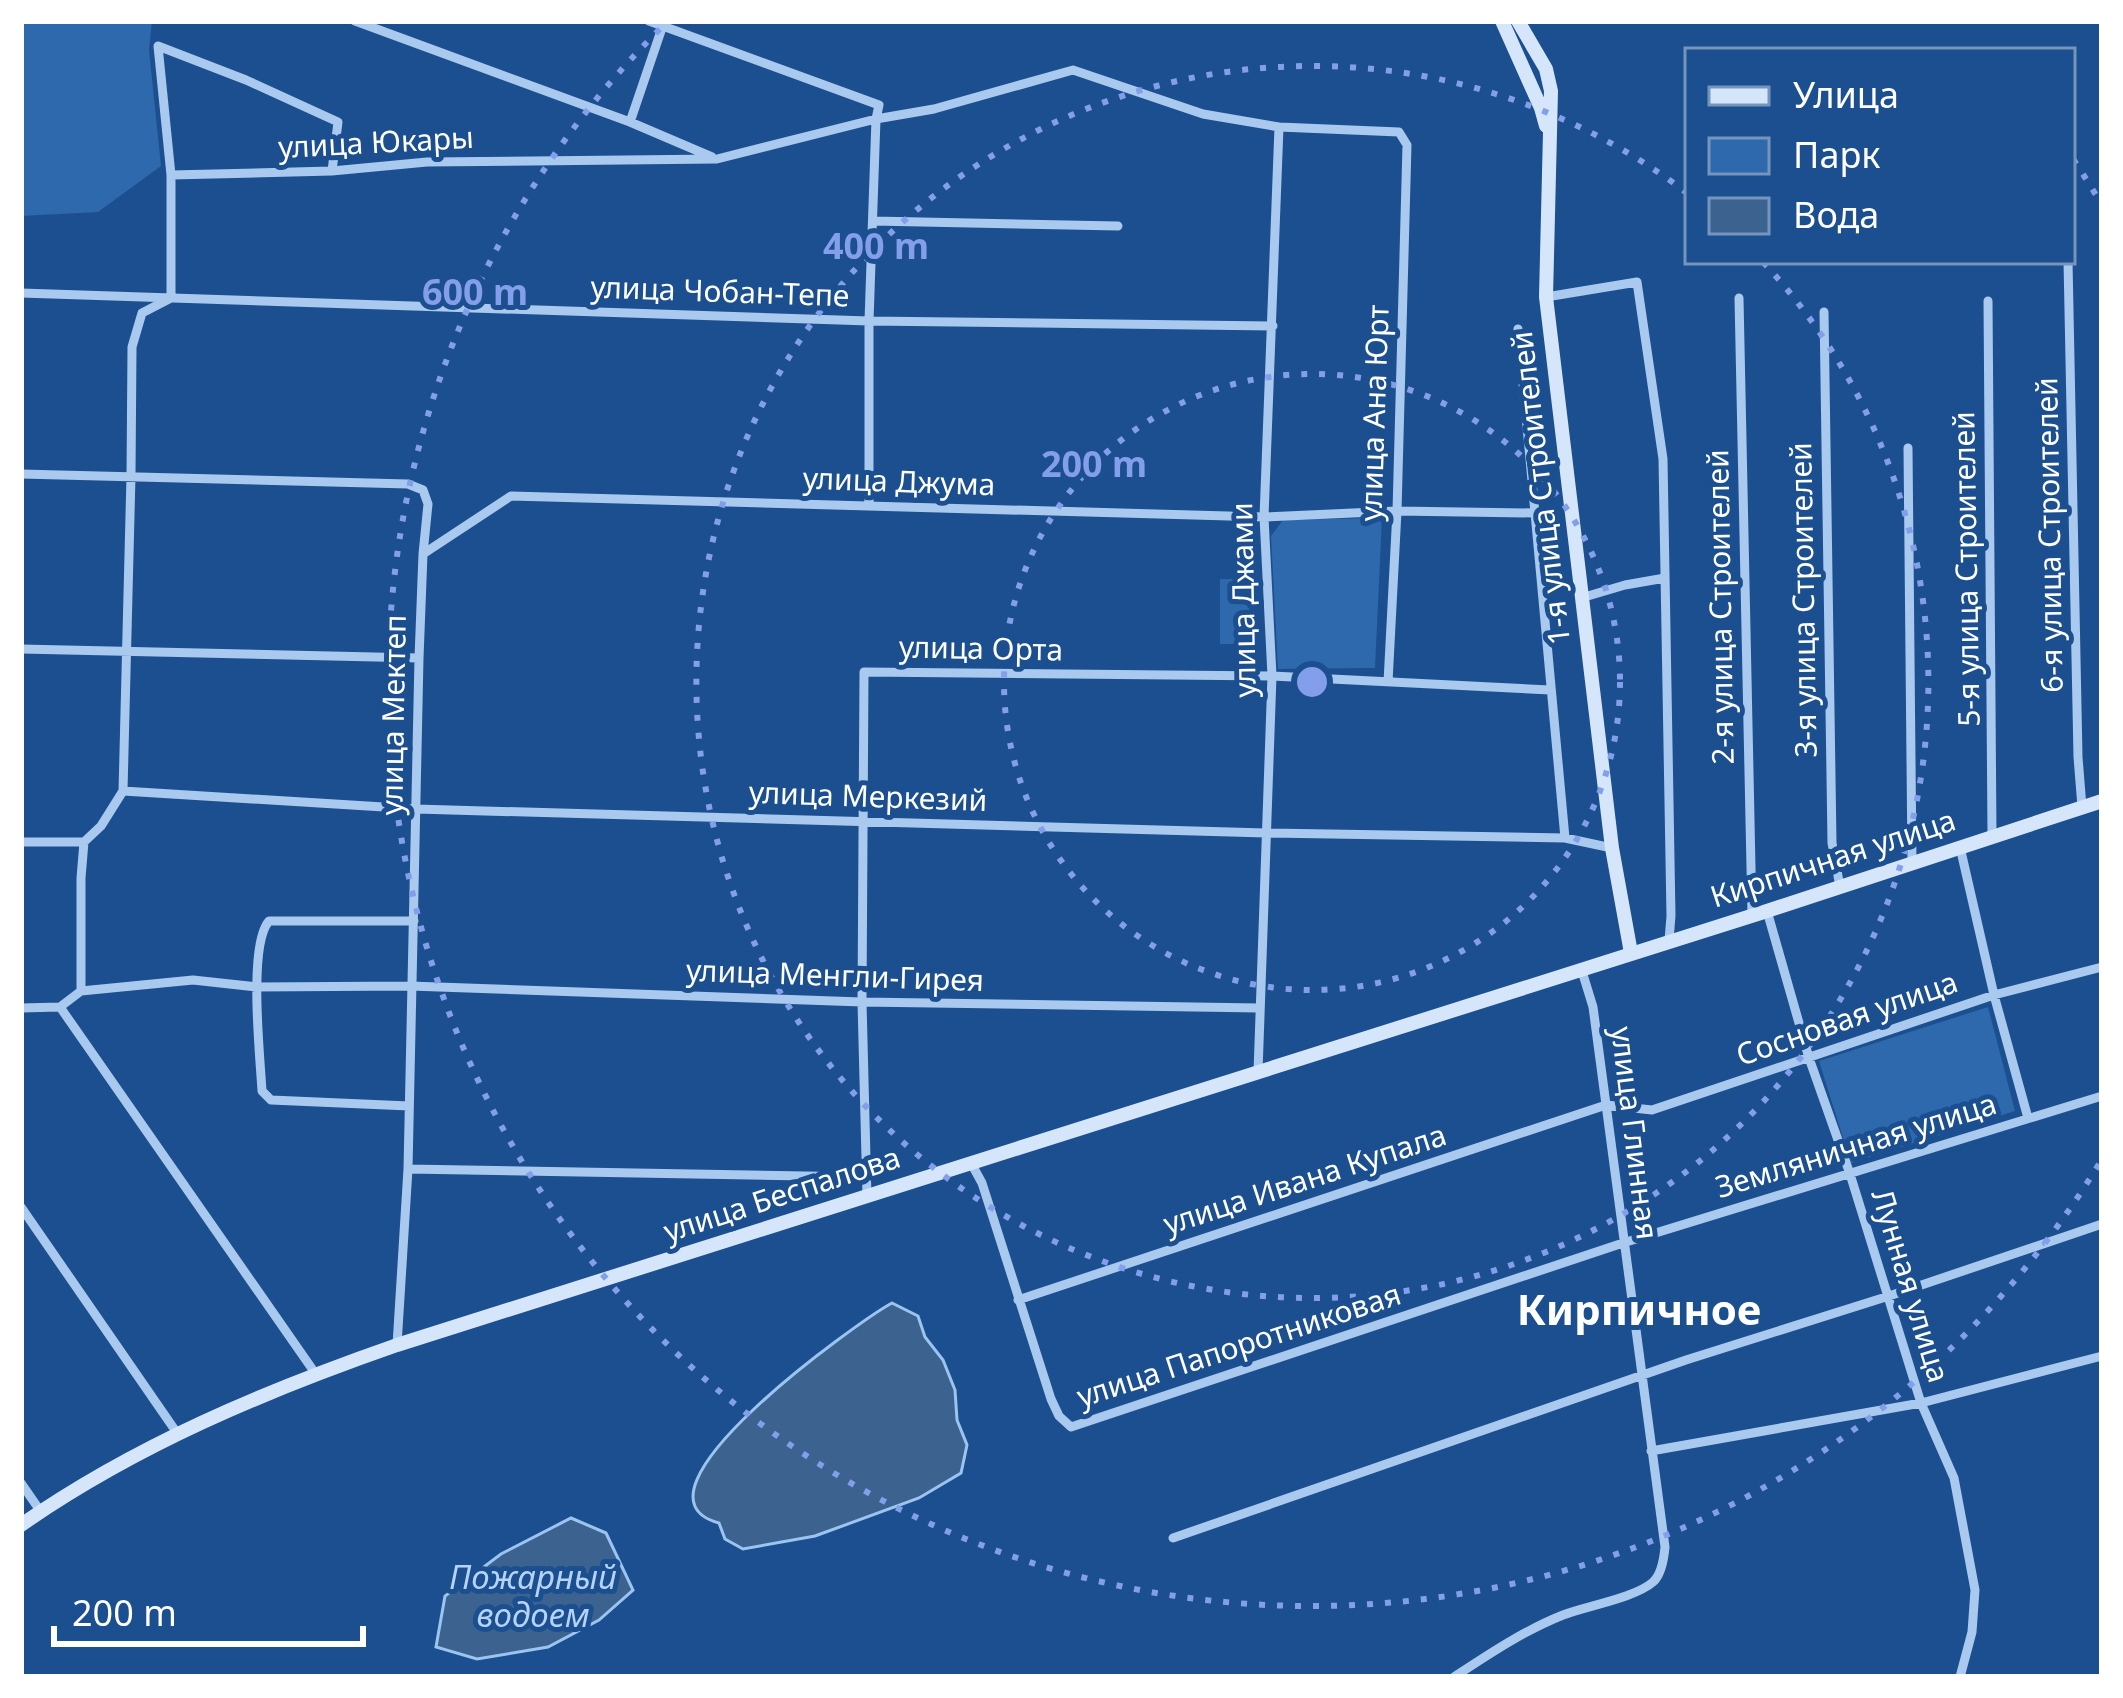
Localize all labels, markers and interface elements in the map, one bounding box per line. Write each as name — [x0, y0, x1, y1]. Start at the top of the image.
legend — [1685, 48, 2075, 264]
text: Улица — [1793, 70, 1899, 119]
street label: улица Юкары — [277, 116, 475, 167]
text: Парк — [1793, 130, 1880, 179]
text: Вода — [1793, 190, 1879, 239]
text: 400 m — [823, 221, 929, 270]
street label: улица Чобан-Тепе — [590, 265, 850, 316]
text: 600 m — [422, 267, 528, 316]
street label: улица Ана Юрт — [1349, 304, 1398, 522]
street label: 1-я улица Строителей — [1500, 329, 1579, 647]
street label: 6-я улица Строителей — [2025, 377, 2072, 693]
street label: 5-я улица Строителей — [1942, 411, 1989, 727]
text: 200 m — [1041, 439, 1147, 488]
street label: 3-я улица Строителей — [1779, 442, 1826, 758]
street label: 2-я улица Строителей — [1696, 449, 1743, 765]
street label: улица Джума — [802, 457, 996, 504]
street label: улица Джами — [1220, 502, 1265, 698]
street label: улица Мектеп — [370, 614, 415, 816]
street label: улица Орта — [899, 626, 1063, 669]
centre of rings — [1291, 661, 1333, 703]
street label: улица Меркезий — [748, 771, 988, 820]
street label: Кирпичная улица — [1705, 799, 1960, 917]
street label: улица Менгли-Гирея — [685, 949, 985, 1000]
street label: Сосновая улица — [1730, 960, 1963, 1075]
street label: улица Глинная — [1602, 1024, 1669, 1242]
street label: Земляничная улица — [1710, 1082, 2001, 1207]
street label: улица Ивана Купала — [1158, 1114, 1451, 1244]
street label: улица Беспалова — [658, 1136, 905, 1251]
street label: Лунная улица — [1863, 1184, 1960, 1387]
street label: улица Папоротниковая — [1071, 1273, 1406, 1416]
district label: Кирпичное — [1517, 1280, 1761, 1337]
water label: Пожарный водоем — [449, 1554, 617, 1637]
scale bar — [54, 1572, 363, 1646]
text: 200 m — [72, 1588, 177, 1637]

